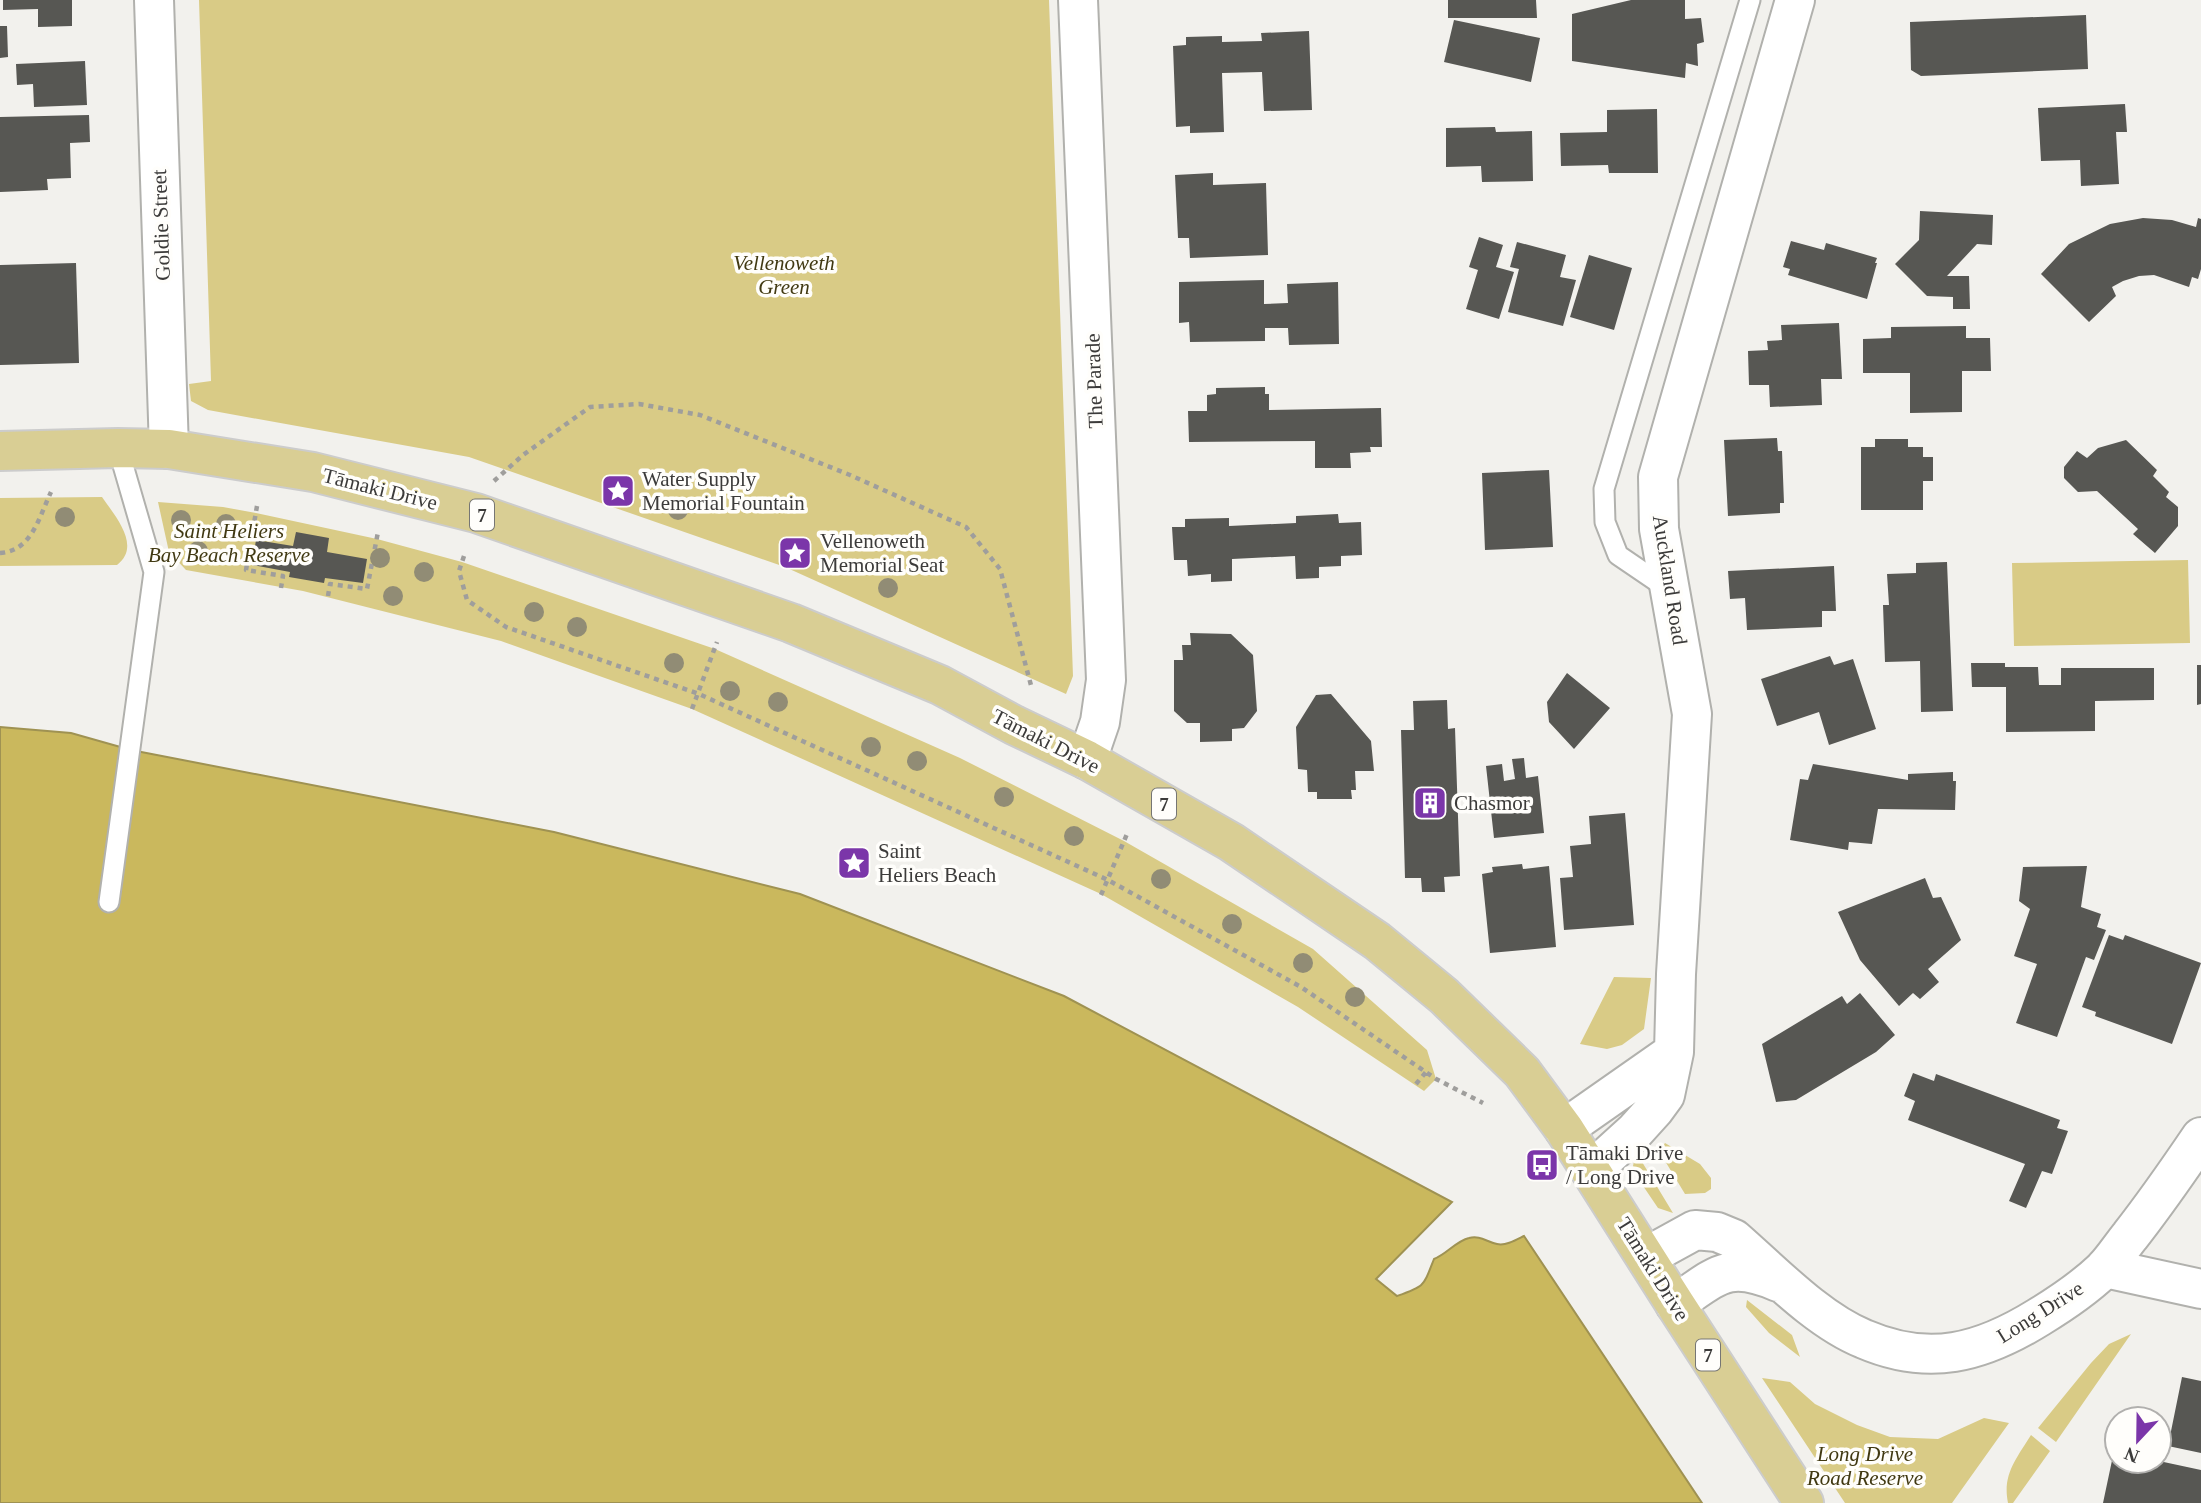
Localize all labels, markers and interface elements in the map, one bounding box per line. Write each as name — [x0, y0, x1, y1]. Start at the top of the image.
street label: Goldie Street — [147, 169, 175, 281]
park label: Vellenoweth Green — [733, 251, 835, 299]
street label: The Parade — [1080, 333, 1108, 429]
street label: Tāmaki Drive — [320, 463, 440, 515]
place label: Water Supply Memorial Fountain — [642, 467, 805, 515]
place icon: Water Supply Memorial Fountain — [599, 472, 637, 510]
road number: 7 — [470, 500, 494, 530]
street label: Auckland Road — [1648, 513, 1692, 647]
park label: Saint Heliers Bay Beach Reserve — [148, 519, 310, 567]
place label: Vellenoweth Memorial Seat — [820, 529, 944, 577]
place icon: Vellenoweth Memorial Seat — [776, 534, 814, 572]
street label: Tāmaki Drive — [988, 704, 1104, 778]
building icon: Chasmor — [1411, 784, 1449, 822]
road number: 7 — [1152, 789, 1176, 820]
place label: Chasmor — [1454, 791, 1530, 815]
place label: Saint Heliers Beach — [878, 839, 997, 887]
place icon: Saint Heliers Beach — [835, 844, 873, 882]
place label: Tāmaki Drive / Long Drive — [1566, 1141, 1683, 1189]
bus stop icon: Tāmaki Drive / Long Drive — [1523, 1146, 1561, 1184]
street label: Tāmaki Drive — [1612, 1213, 1694, 1325]
street label: Long Drive — [1992, 1276, 2088, 1348]
road number: 7 — [1696, 1340, 1720, 1371]
north arrow — [2103, 1405, 2173, 1475]
park label: Long Drive Road Reserve — [1806, 1442, 1923, 1490]
text: N — [2121, 1443, 2142, 1468]

